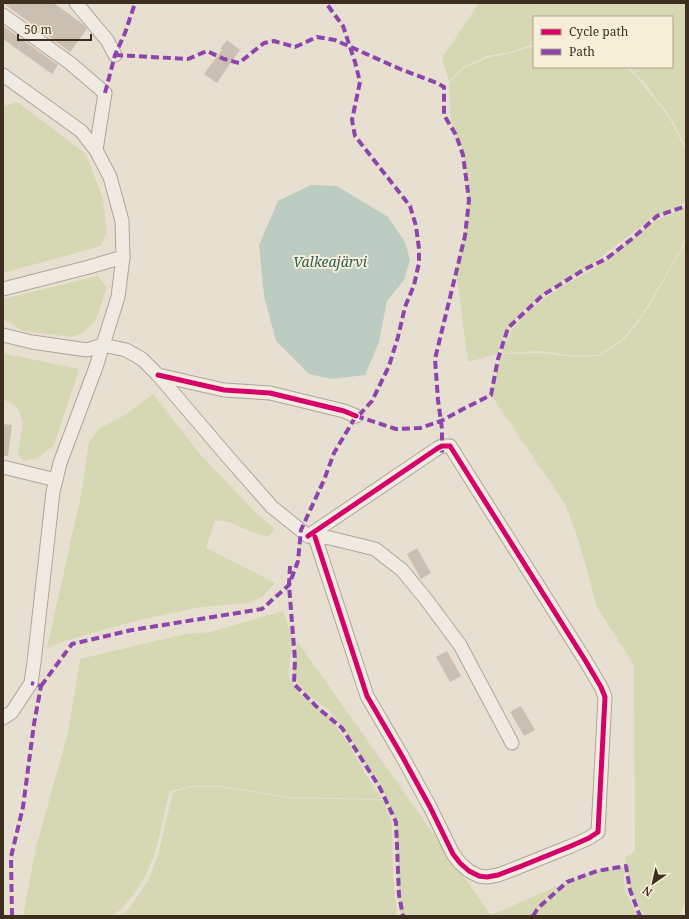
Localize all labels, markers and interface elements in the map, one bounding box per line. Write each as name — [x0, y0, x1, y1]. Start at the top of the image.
scale bar — [18, 16, 91, 42]
legend — [533, 16, 673, 68]
text: 50 m — [24, 21, 52, 38]
text: Cycle path — [569, 23, 629, 40]
text: Path — [569, 43, 595, 60]
water label: Valkeajärvi — [293, 252, 368, 271]
north arrow — [633, 863, 673, 903]
text: N — [639, 883, 655, 900]

